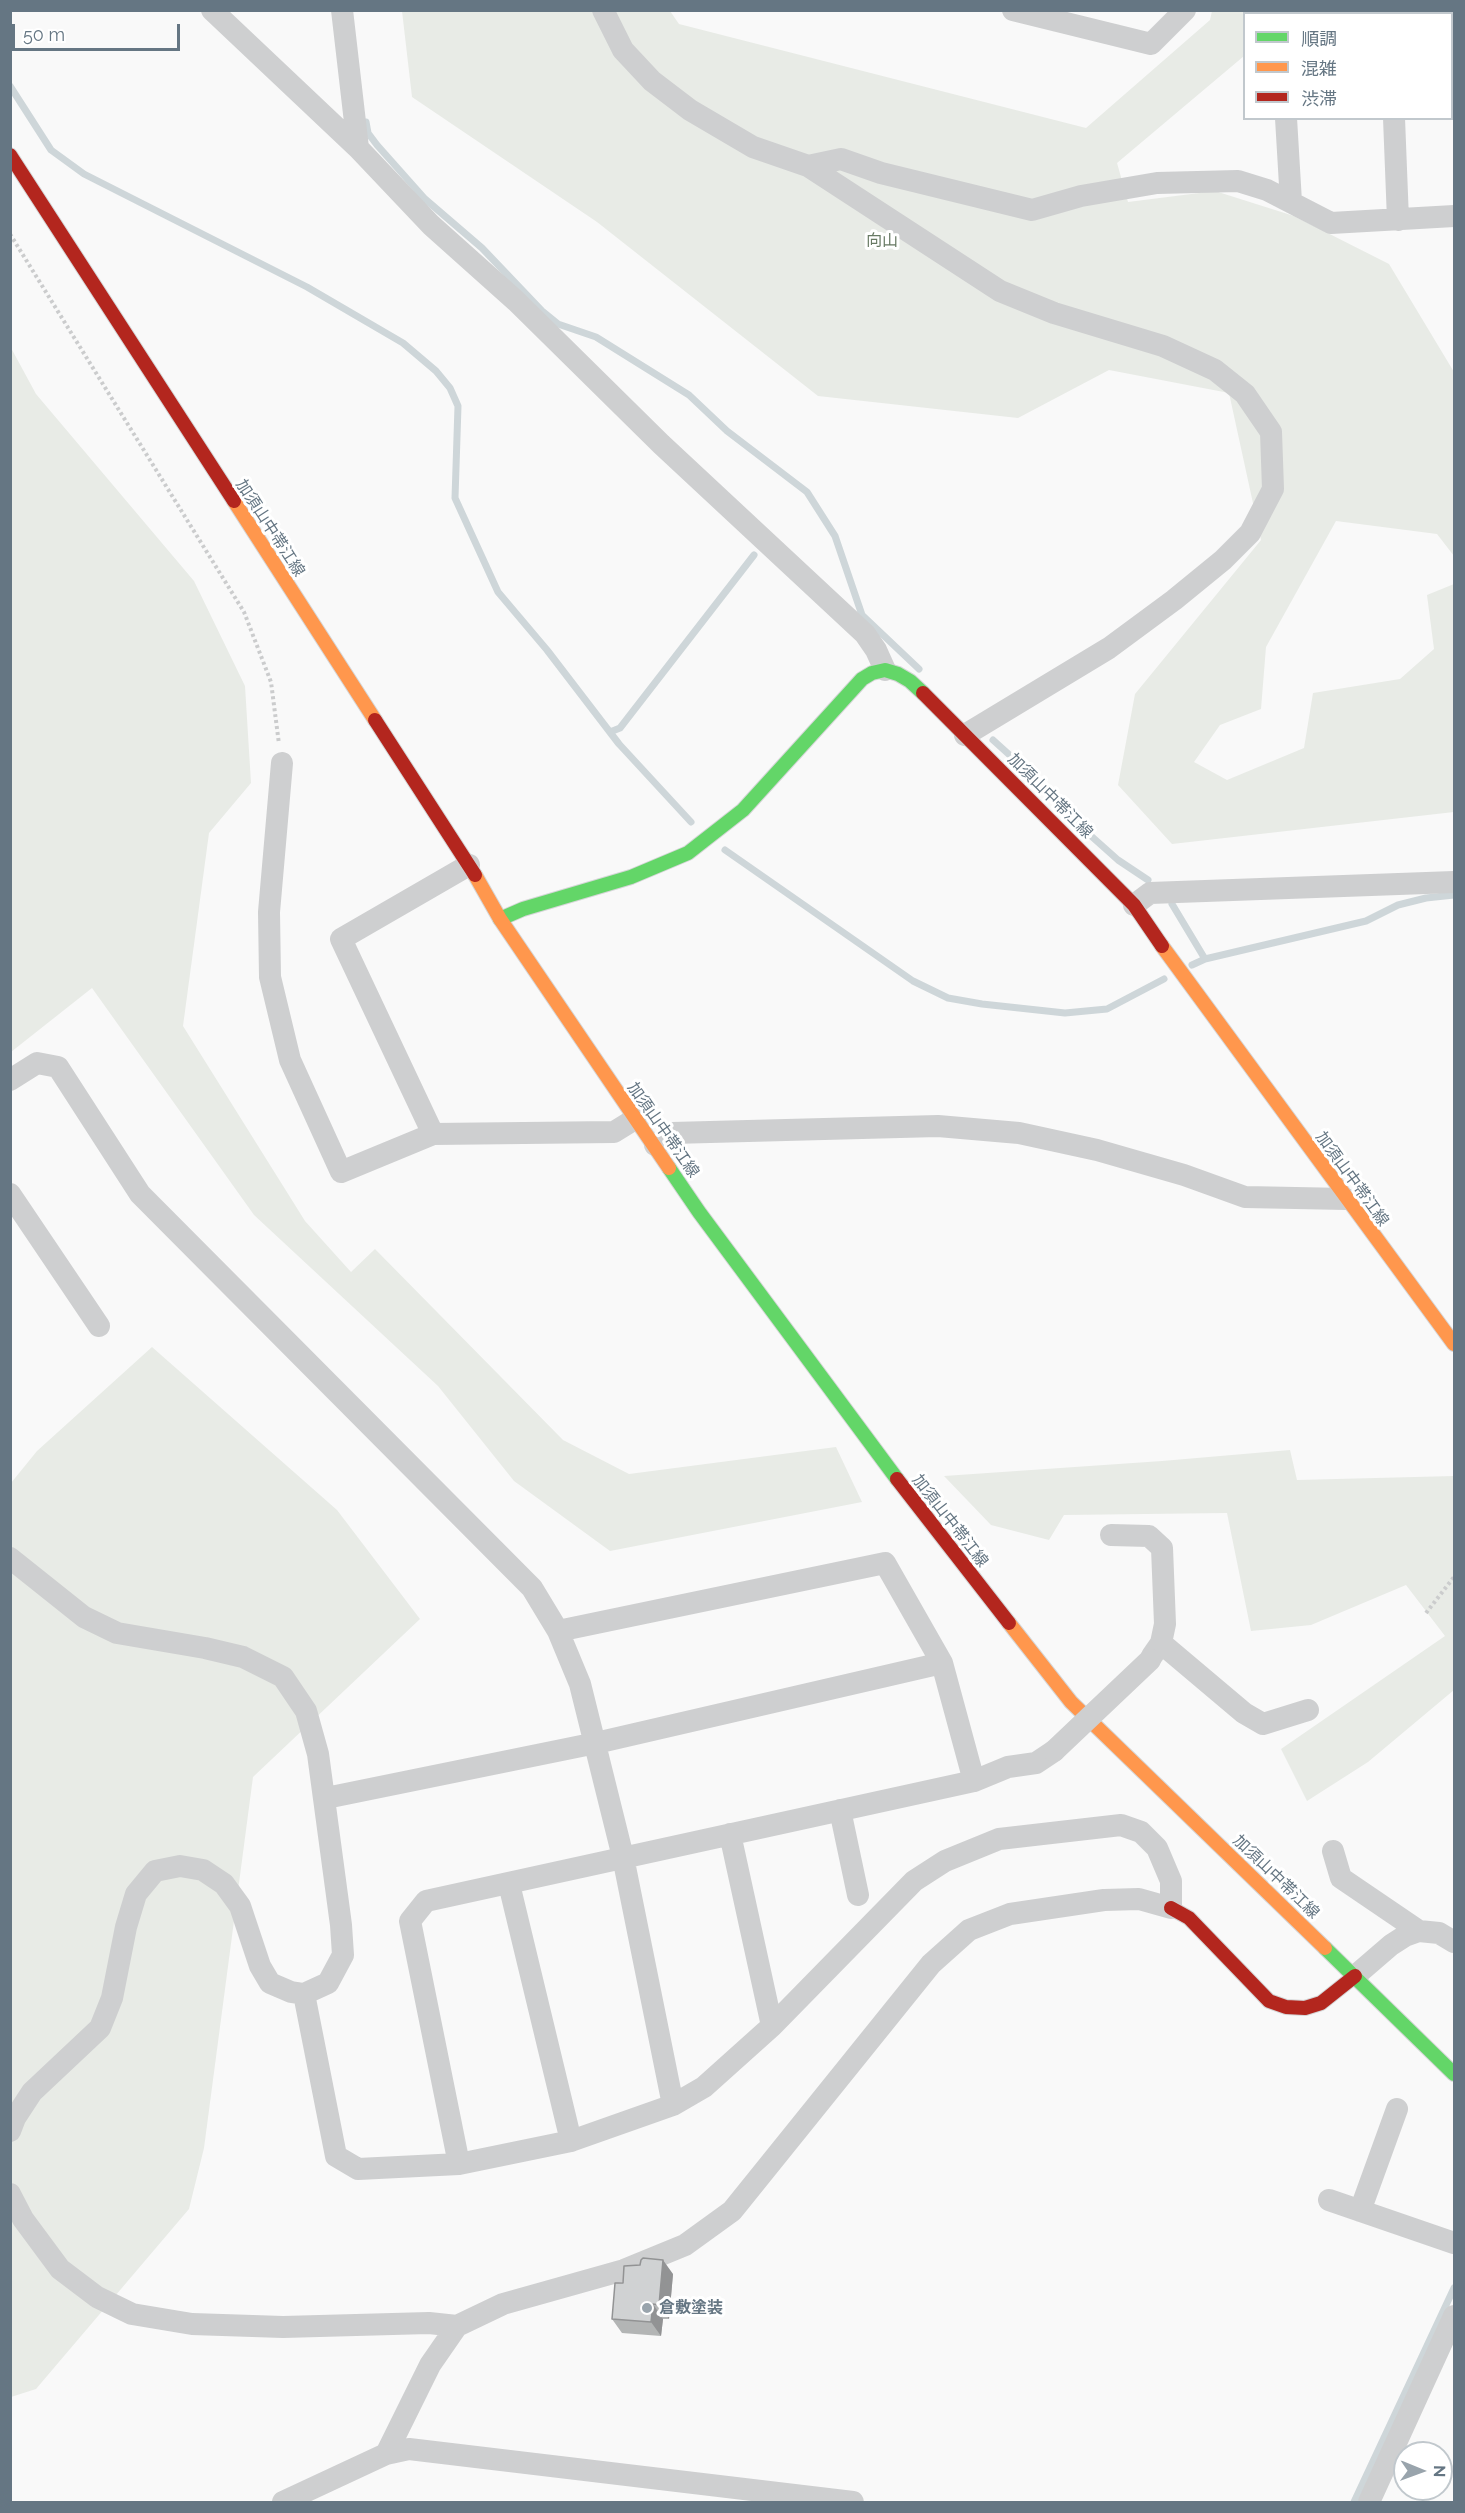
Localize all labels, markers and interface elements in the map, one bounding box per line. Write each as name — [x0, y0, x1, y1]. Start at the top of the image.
scale bar — [15, 12, 183, 50]
legend — [1243, 12, 1453, 120]
text: 50 m — [23, 24, 65, 45]
text: 順調 — [1301, 28, 1337, 49]
text: 混雑 — [1301, 58, 1337, 79]
text: 渋滞 — [1301, 88, 1337, 109]
park label: 向山 — [866, 231, 898, 251]
street label: 加須山中帯江線 — [231, 476, 309, 580]
street label: 加須山中帯江線 — [1004, 750, 1096, 842]
street label: 加須山中帯江線 — [623, 1079, 703, 1181]
street label: 加須山中帯江線 — [1311, 1128, 1393, 1230]
street label: 加須山中帯江線 — [908, 1471, 992, 1571]
street label: 加須山中帯江線 — [1229, 1831, 1323, 1923]
place label: 倉敷塗装 — [659, 2298, 723, 2318]
marker: 倉敷塗装 — [640, 2301, 654, 2315]
north arrow — [1393, 2441, 1453, 2501]
text: N — [1430, 2465, 1449, 2478]

